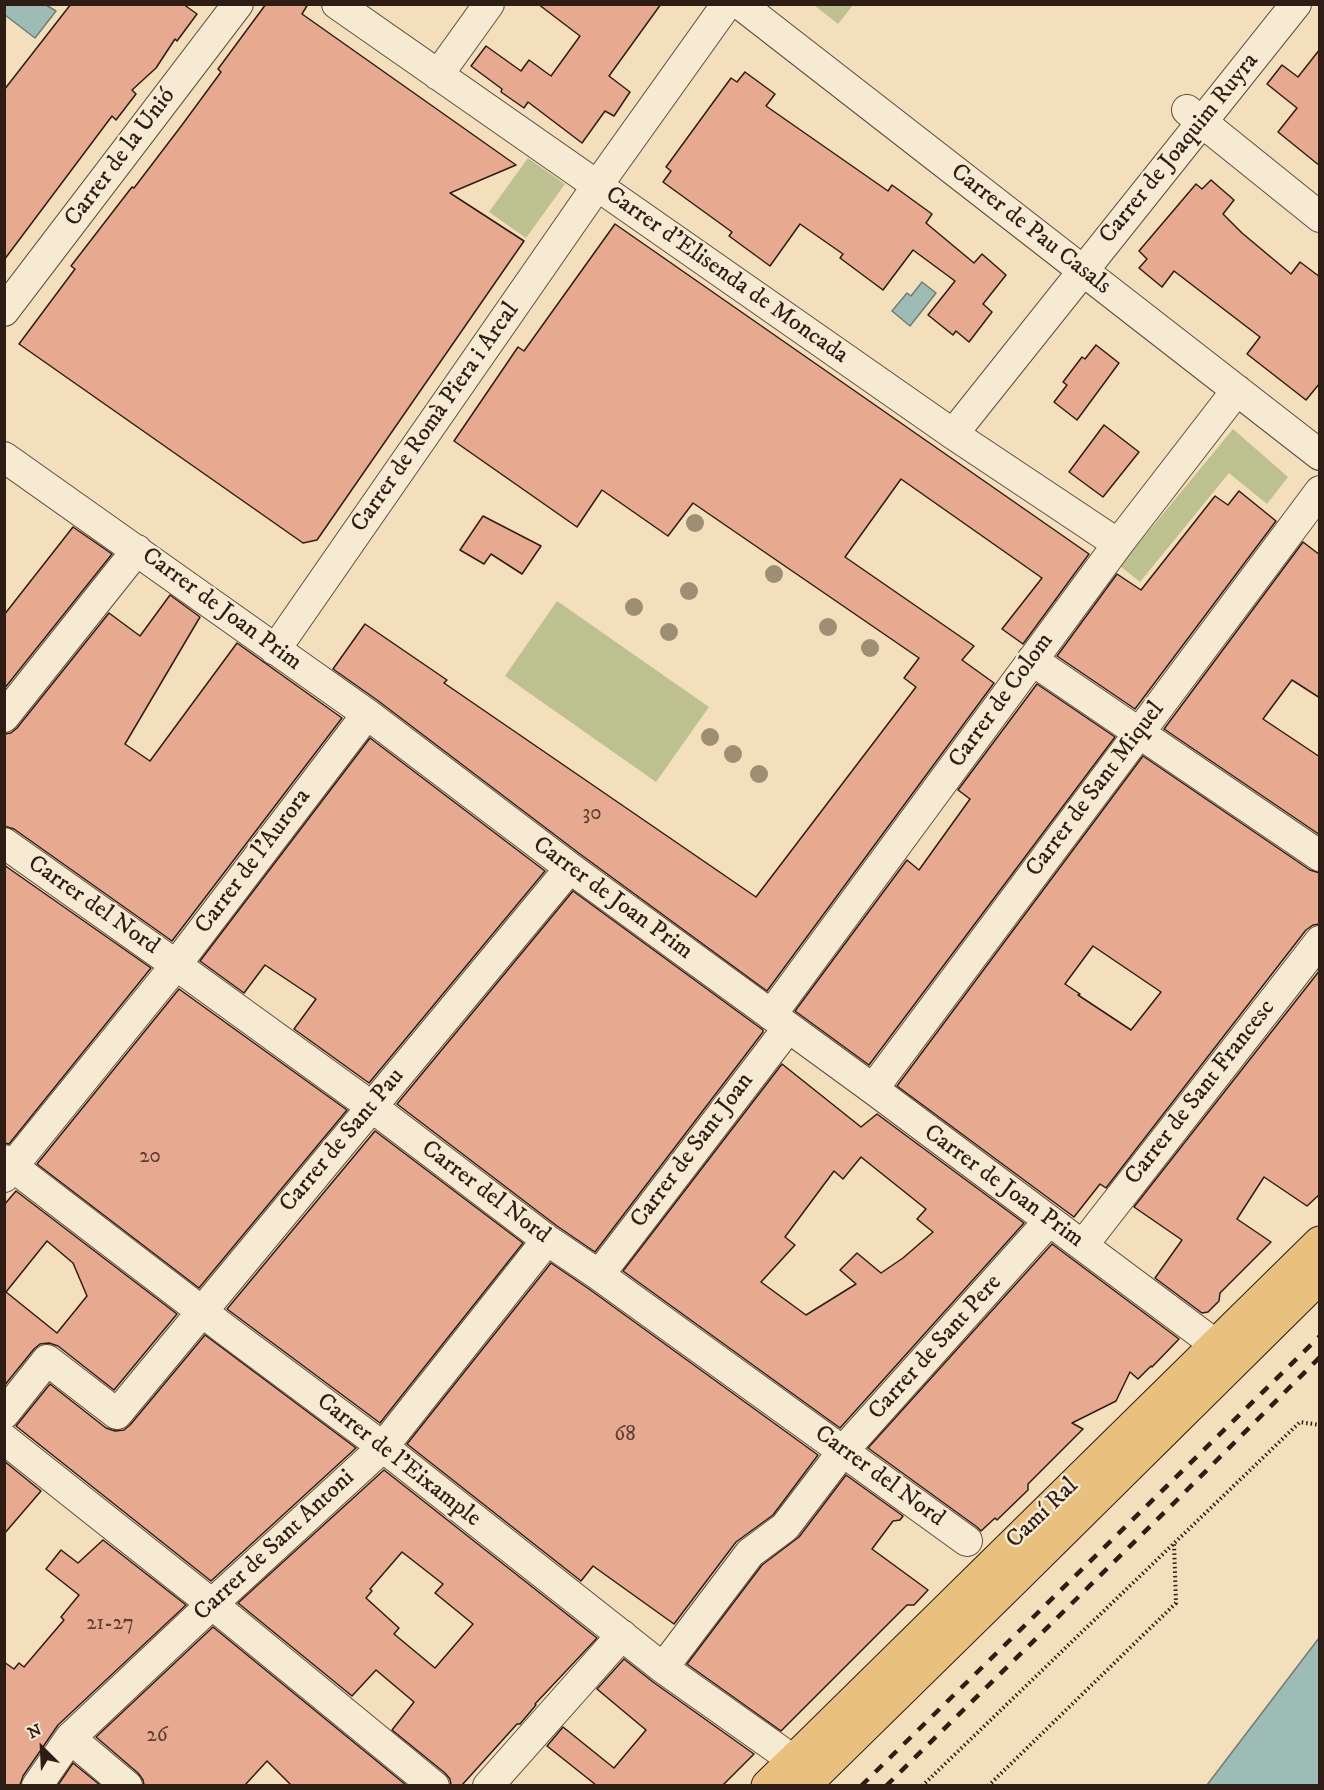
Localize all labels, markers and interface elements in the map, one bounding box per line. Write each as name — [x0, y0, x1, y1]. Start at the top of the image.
street label: Carrer de Joaquim Ruyra — [1094, 48, 1266, 250]
street label: Carrer de la Unió — [60, 83, 182, 233]
street label: Carrer de Pau Casals — [944, 158, 1116, 302]
street label: Carrer d'Elisenda de Moncada — [599, 181, 853, 371]
street label: Carrer de Romà Piera i Arcal — [346, 298, 526, 538]
street label: Carrer de Joan Prim — [135, 542, 307, 678]
street label: Carrer de Colom — [943, 628, 1061, 774]
street label: Carrer de Sant Miquel — [1021, 697, 1171, 883]
street label: Carrer de l'Aurora — [190, 784, 318, 940]
house number: 30 — [582, 802, 602, 828]
street label: Carrer de Joan Prim — [526, 831, 698, 967]
street label: Carrer del Nord — [22, 850, 164, 962]
street label: Carrer de Sant Francesc — [1120, 995, 1282, 1191]
street label: Carrer de Sant Pau — [274, 1063, 412, 1219]
street label: Carrer de Sant Joan — [625, 1068, 761, 1234]
street label: Carrer de Joan Prim — [917, 1119, 1089, 1255]
street label: Carrer del Nord — [415, 1135, 555, 1251]
house number: 20 — [139, 1145, 161, 1171]
street label: Carrer de Sant Pere — [863, 1269, 1009, 1427]
street label: Carrer de l'Eixample — [310, 1388, 486, 1534]
street label: Carrer del Nord — [808, 1420, 950, 1534]
house number: 68 — [614, 1423, 636, 1449]
street label: Carrer de Sant Antoni — [189, 1464, 361, 1628]
street label: Camí Ral — [1001, 1473, 1085, 1555]
house number: 21-27 — [86, 1612, 134, 1638]
north arrow — [12, 1718, 72, 1778]
text: N — [25, 1720, 45, 1743]
house number: 26 — [146, 1724, 168, 1750]

